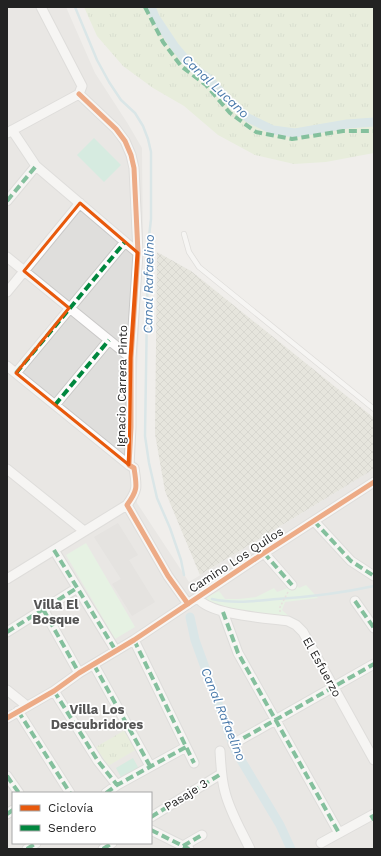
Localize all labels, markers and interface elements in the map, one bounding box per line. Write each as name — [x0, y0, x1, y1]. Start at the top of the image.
water label: Canal Lucano — [179, 52, 252, 121]
water label: Canal Rafaelino — [140, 234, 157, 334]
street label: Ignacio Carrera Pinto — [114, 325, 130, 447]
street label: Camino Los Quilos — [186, 524, 286, 596]
district label: Villa El Bosque — [32, 597, 80, 627]
street label: El Esfuerzo — [300, 635, 344, 699]
water label: Canal Rafaelino — [198, 665, 249, 763]
district label: Villa Los Descubridores — [51, 702, 143, 732]
street label: Pasaje 3 — [162, 776, 210, 814]
legend — [12, 792, 152, 844]
text: Ciclovía — [48, 801, 93, 815]
text: Sendero — [48, 821, 96, 835]

